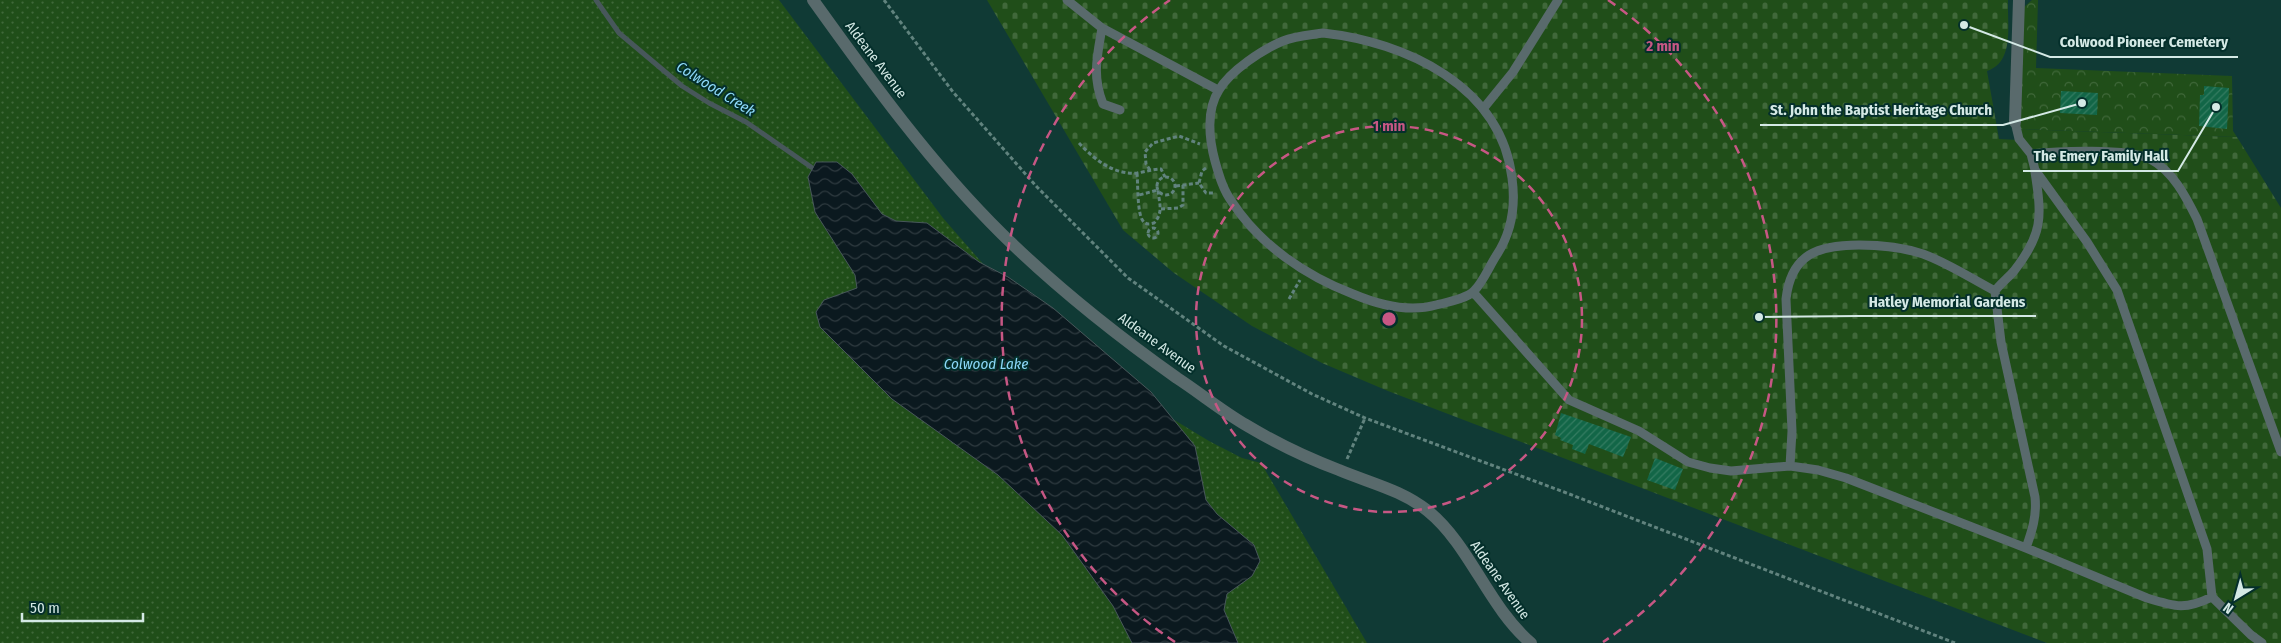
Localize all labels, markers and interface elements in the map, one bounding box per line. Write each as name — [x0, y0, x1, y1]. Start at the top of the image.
street label: Aldeane Avenue — [842, 18, 910, 102]
callout: Colwood Pioneer Cemetery — [2050, 27, 2238, 57]
text: Colwood Pioneer Cemetery — [2060, 33, 2229, 51]
text: 2 min — [1645, 37, 1680, 55]
water label: Colwood Creek — [673, 58, 759, 121]
callout: St. John the Baptist Heritage Church — [1760, 95, 2003, 125]
text: St. John the Baptist Heritage Church — [1770, 101, 1992, 119]
text: 1 min — [1373, 117, 1405, 135]
callout: The Emery Family Hall — [2023, 141, 2178, 171]
text: The Emery Family Hall — [2034, 147, 2169, 165]
callout: Hatley Memorial Gardens — [1859, 286, 2036, 316]
text: Hatley Memorial Gardens — [1869, 293, 2026, 311]
street label: Aldeane Avenue — [1115, 309, 1199, 377]
centre of rings — [1380, 310, 1398, 328]
water label: Colwood Lake — [944, 355, 1028, 373]
street label: Aldeane Avenue — [1467, 538, 1533, 623]
north arrow — [2211, 573, 2261, 623]
scale bar — [22, 590, 144, 622]
text: 50 m — [30, 599, 60, 617]
text: N — [2220, 599, 2237, 617]

